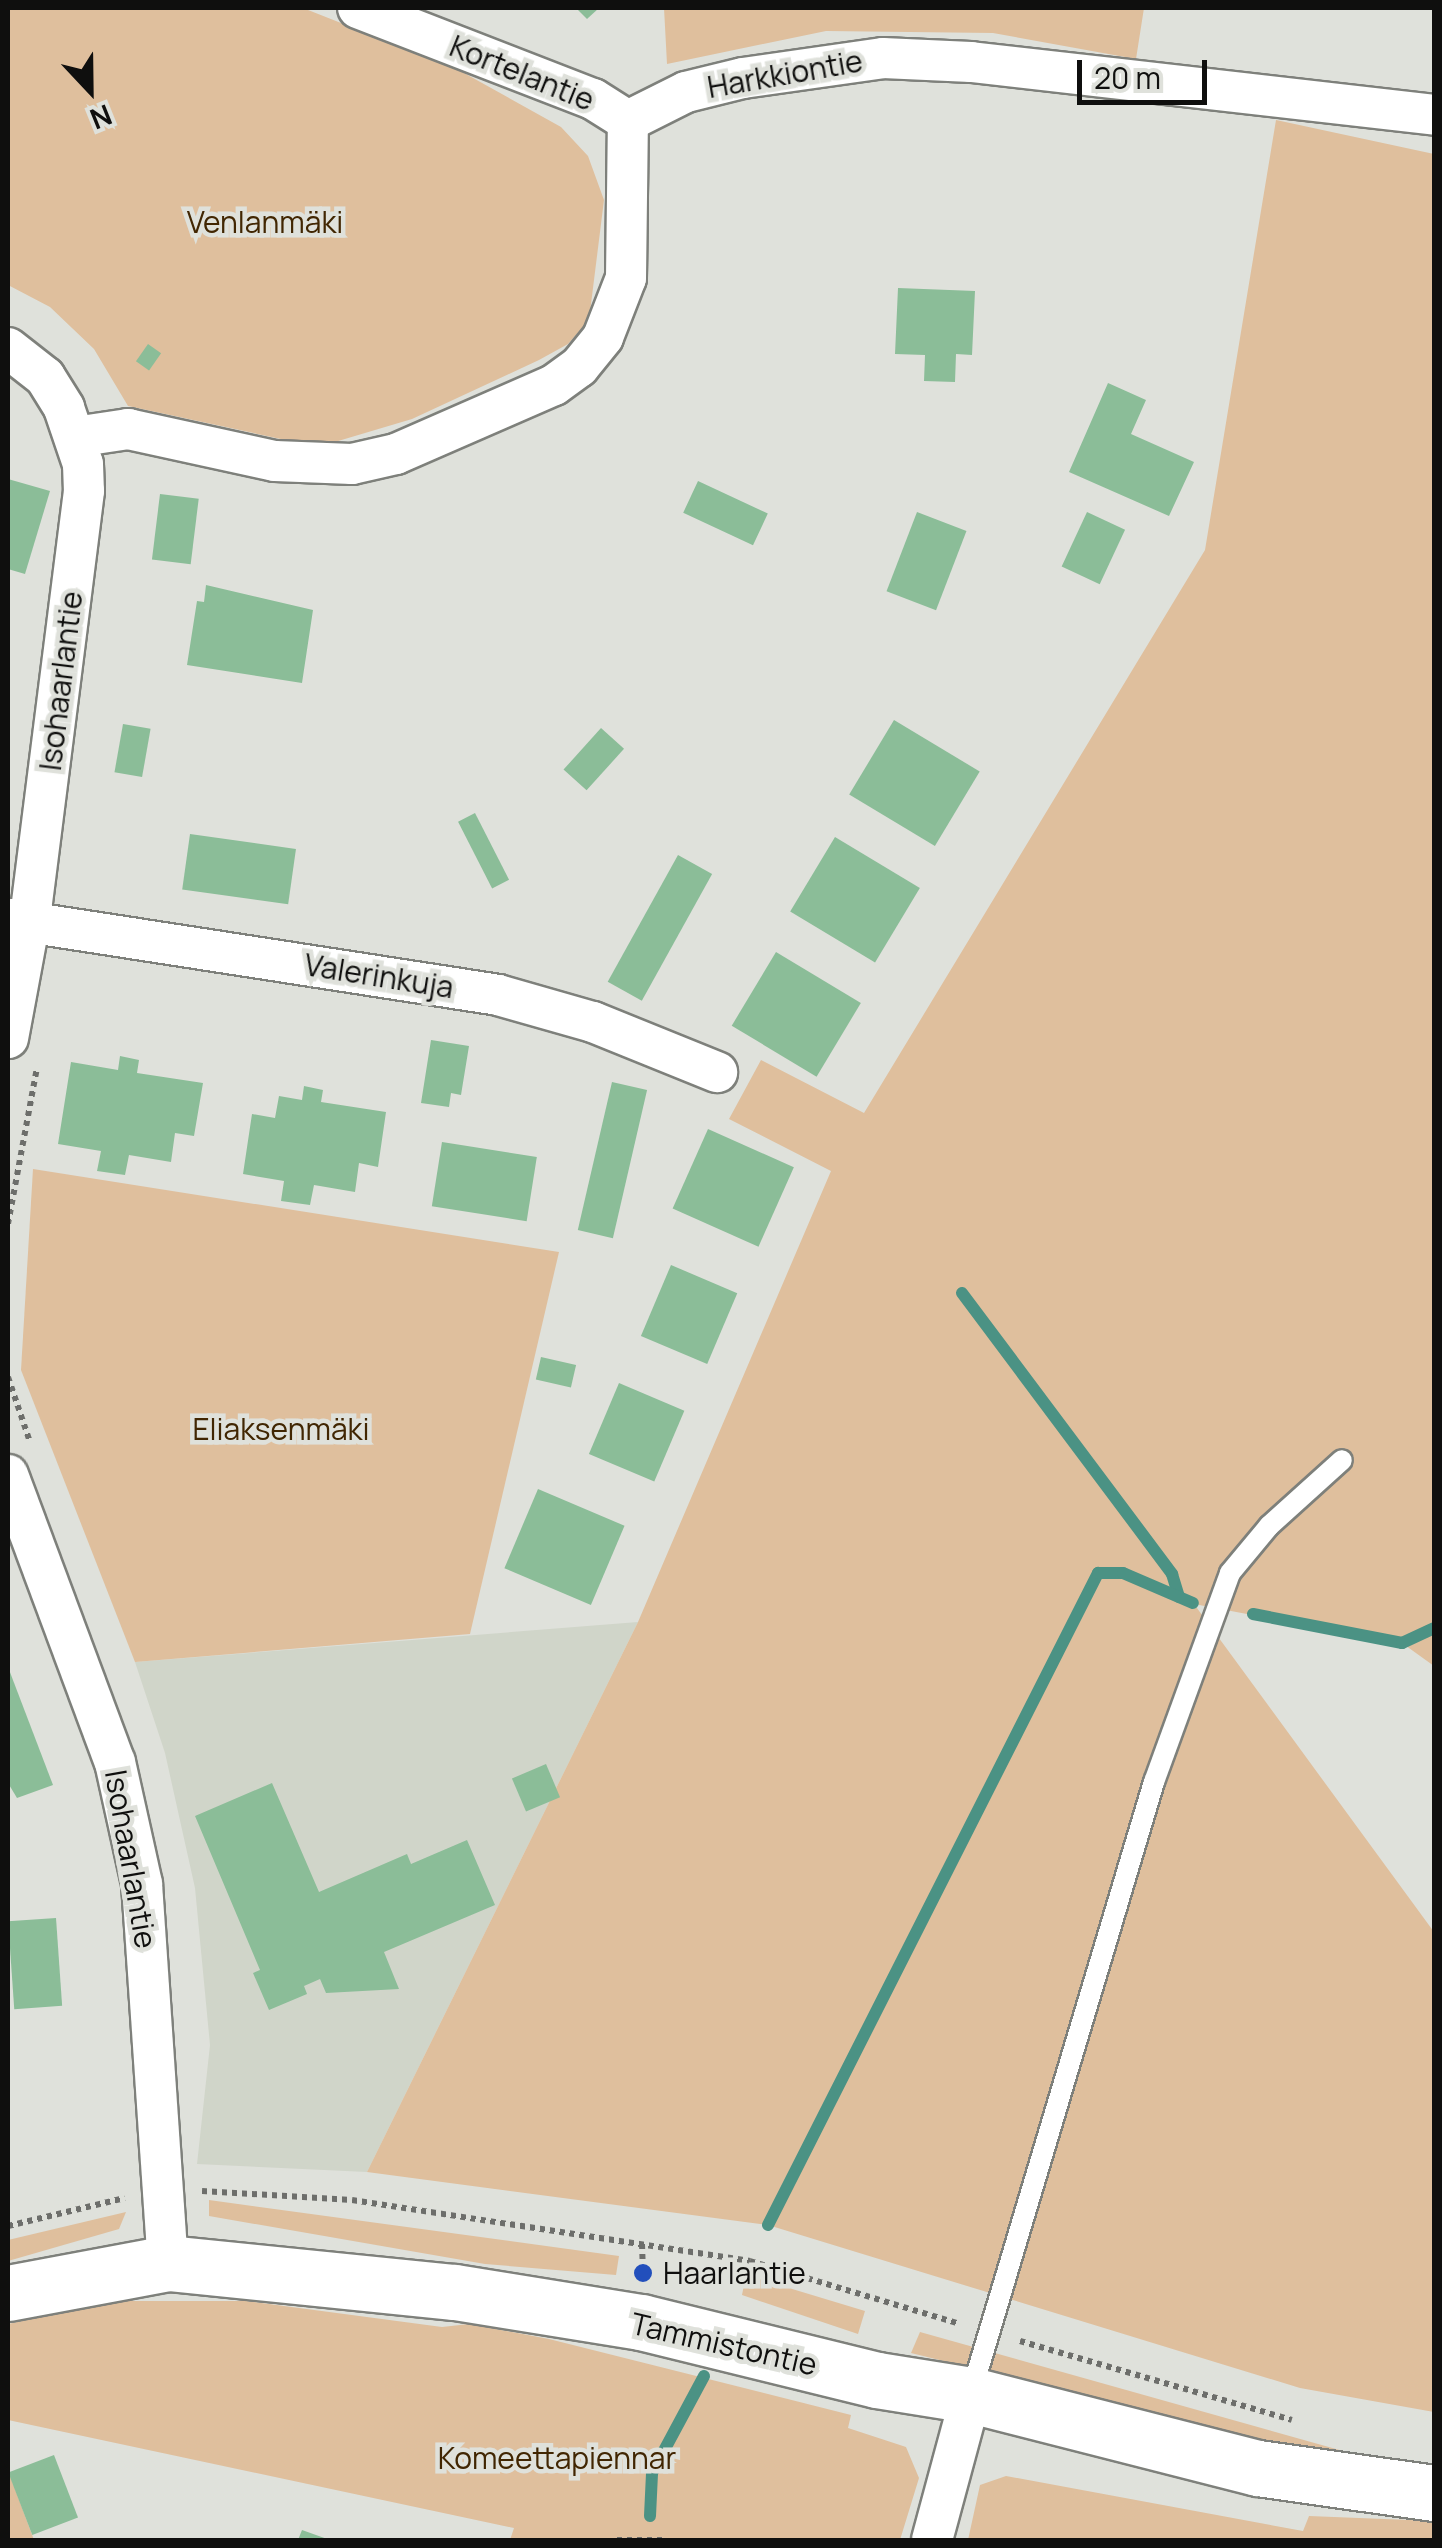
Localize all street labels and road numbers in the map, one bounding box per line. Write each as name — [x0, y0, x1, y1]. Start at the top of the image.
street label: Kortelantie — [445, 28, 599, 118]
street label: Harkkiontie — [705, 43, 865, 105]
street label: Isohaarlantie — [32, 589, 90, 773]
street label: Valerinkuja — [302, 946, 456, 1006]
street label: Isohaarlantie — [98, 1767, 164, 1951]
street label: Tammistontie — [628, 2305, 820, 2383]

